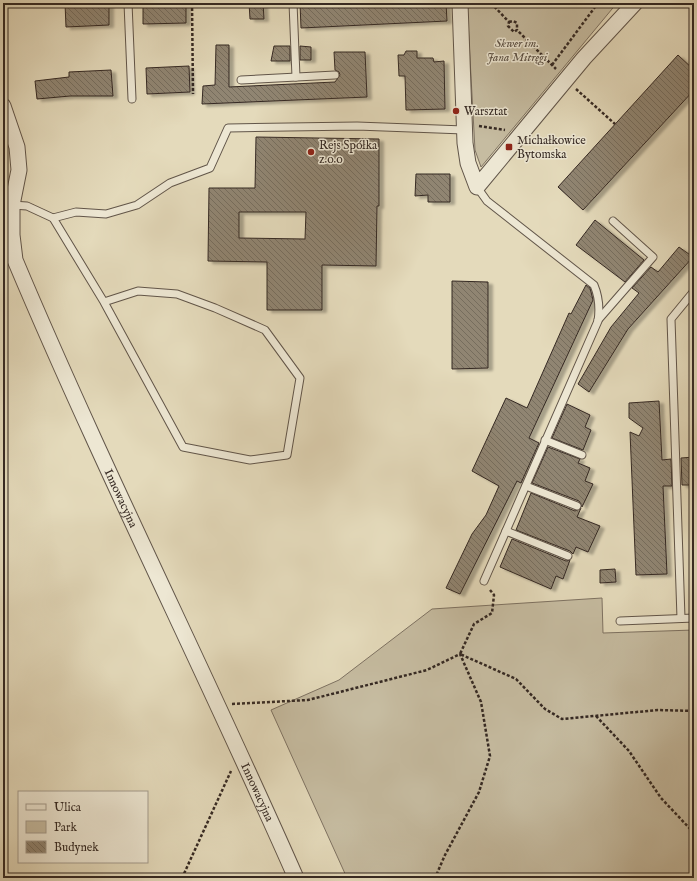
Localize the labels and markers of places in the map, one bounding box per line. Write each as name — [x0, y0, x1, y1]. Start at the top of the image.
place label: Warsztat — [464, 104, 507, 119]
marker: Warsztat — [451, 106, 461, 116]
place label: Michałkowice Bytomska — [517, 133, 586, 162]
place label: Rejs Spółka z.o.o — [319, 138, 378, 167]
marker: Michałkowice Bytomska — [504, 142, 514, 152]
marker: Rejs Spółka z.o.o — [306, 147, 316, 157]

